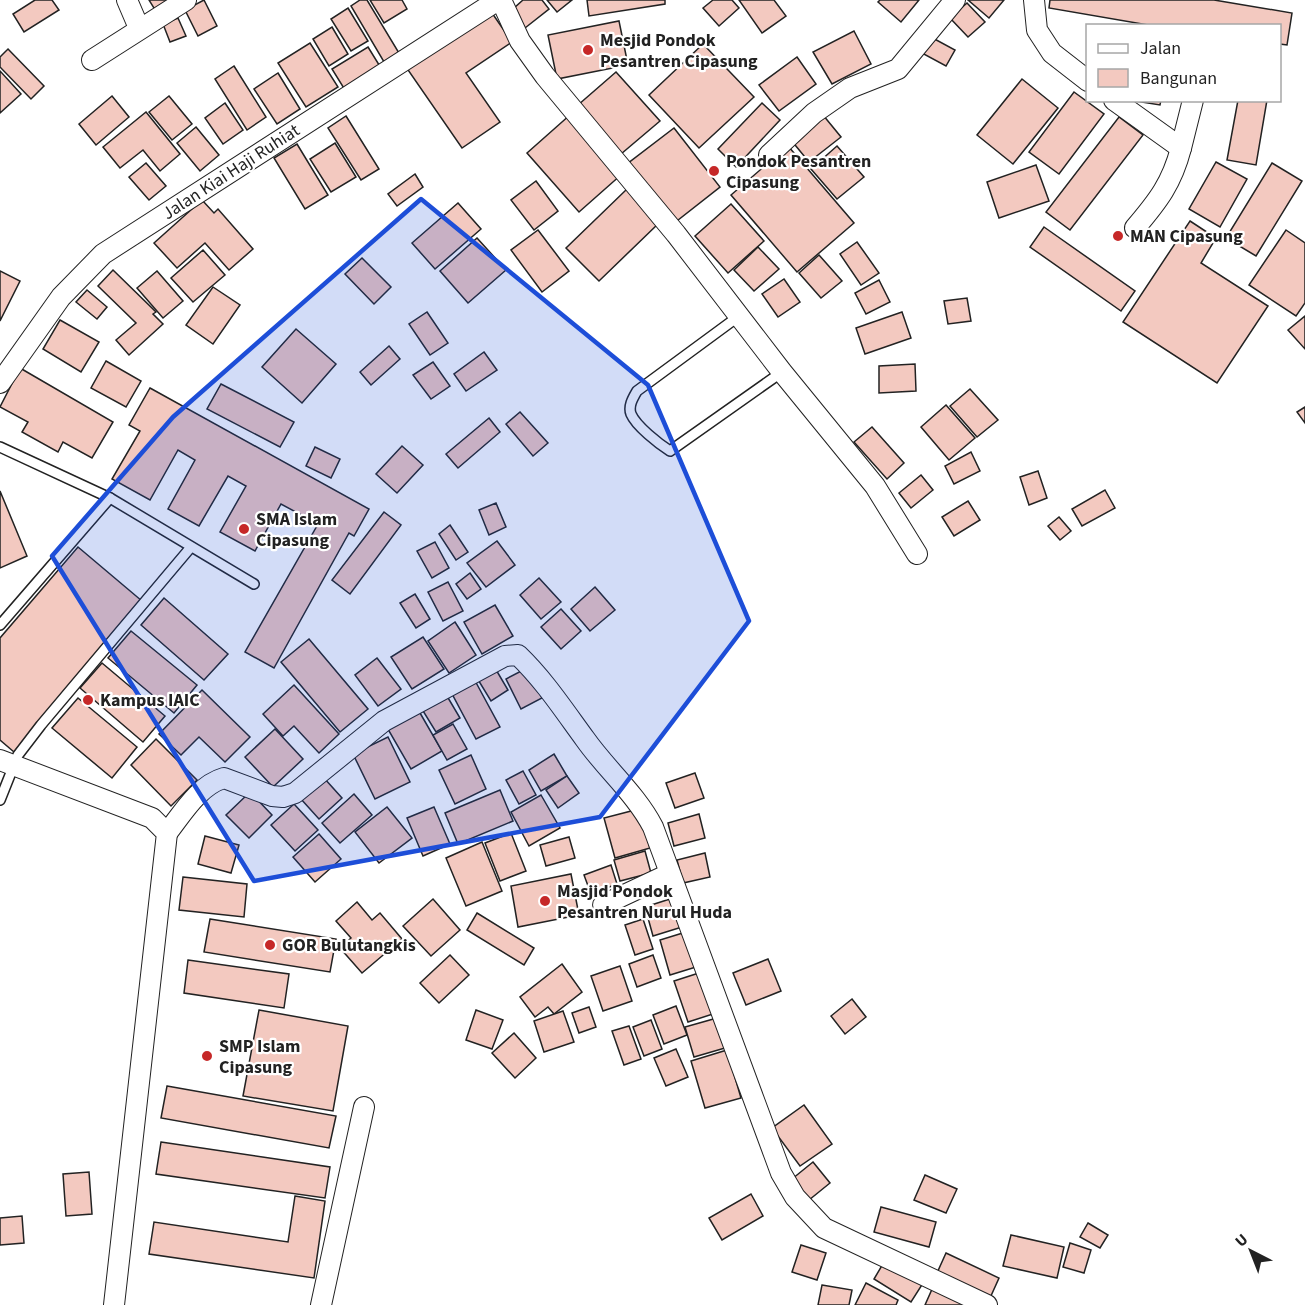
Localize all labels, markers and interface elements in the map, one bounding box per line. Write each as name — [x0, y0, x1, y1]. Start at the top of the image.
legend — [1086, 24, 1281, 102]
place label: Mesjid Pondok Pesantren Cipasung — [600, 28, 758, 74]
text: Jalan — [1140, 36, 1181, 61]
marker: Mesjid Pondok Pesantren Cipasung — [581, 43, 595, 57]
text: Bangunan — [1140, 66, 1217, 91]
street label: Jalan Kiai Haji Ruhiat — [157, 118, 305, 226]
place label: Pondok Pesantren Cipasung — [726, 149, 871, 195]
marker: Pondok Pesantren Cipasung — [707, 164, 721, 178]
place label: MAN Cipasung — [1130, 224, 1243, 249]
marker: MAN Cipasung — [1111, 229, 1125, 243]
place label: SMA Islam Cipasung — [256, 507, 337, 553]
marker: SMA Islam Cipasung — [237, 522, 251, 536]
place label: Kampus IAIC — [100, 688, 200, 713]
marker: Kampus IAIC — [81, 693, 95, 707]
place label: Masjid Pondok Pesantren Nurul Huda — [557, 879, 732, 925]
marker: Masjid Pondok Pesantren Nurul Huda — [538, 894, 552, 908]
place label: GOR Bulutangkis — [282, 933, 416, 958]
marker: GOR Bulutangkis — [263, 938, 277, 952]
place label: SMP Islam Cipasung — [219, 1034, 301, 1080]
marker: SMP Islam Cipasung — [200, 1049, 214, 1063]
north arrow — [1221, 1221, 1281, 1281]
text: U — [1230, 1229, 1253, 1252]

